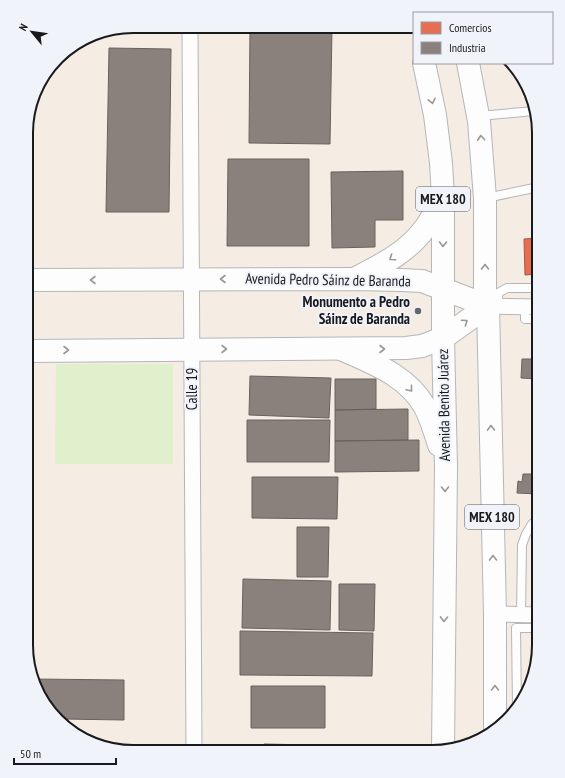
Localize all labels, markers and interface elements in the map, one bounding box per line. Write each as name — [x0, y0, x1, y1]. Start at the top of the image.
north arrow — [12, 12, 52, 52]
legend — [413, 12, 553, 64]
text: Comercios — [449, 20, 492, 35]
text: N — [16, 21, 31, 33]
text: Industria — [449, 40, 486, 55]
one-way arrow — [427, 98, 436, 104]
one-way arrow — [476, 135, 485, 141]
road number: MEX 180 — [416, 187, 470, 211]
one-way arrow — [439, 241, 447, 247]
one-way arrow — [389, 253, 396, 261]
one-way arrow — [481, 264, 489, 270]
street label: Avenida Pedro Sáinz de Baranda — [245, 269, 411, 290]
one-way arrow — [220, 275, 226, 283]
one-way arrow — [90, 276, 96, 284]
place label: Monumento a Pedro Sáinz de Baranda — [303, 292, 410, 328]
marker: Monumento a Pedro Sáinz de Baranda — [413, 306, 423, 316]
one-way arrow — [461, 320, 468, 327]
one-way arrow — [379, 344, 385, 353]
one-way arrow — [221, 345, 227, 354]
one-way arrow — [63, 346, 69, 354]
street label: Avenida Benito Juárez — [433, 349, 454, 461]
street label: Calle 19 — [182, 368, 201, 410]
one-way arrow — [406, 384, 413, 391]
one-way arrow — [486, 425, 495, 431]
one-way arrow — [441, 486, 449, 492]
road number: MEX 180 — [465, 505, 519, 529]
one-way arrow — [489, 555, 498, 561]
one-way arrow — [440, 616, 448, 622]
one-way arrow — [491, 685, 499, 691]
scale bar — [14, 740, 116, 766]
text: 50 m — [20, 746, 41, 761]

